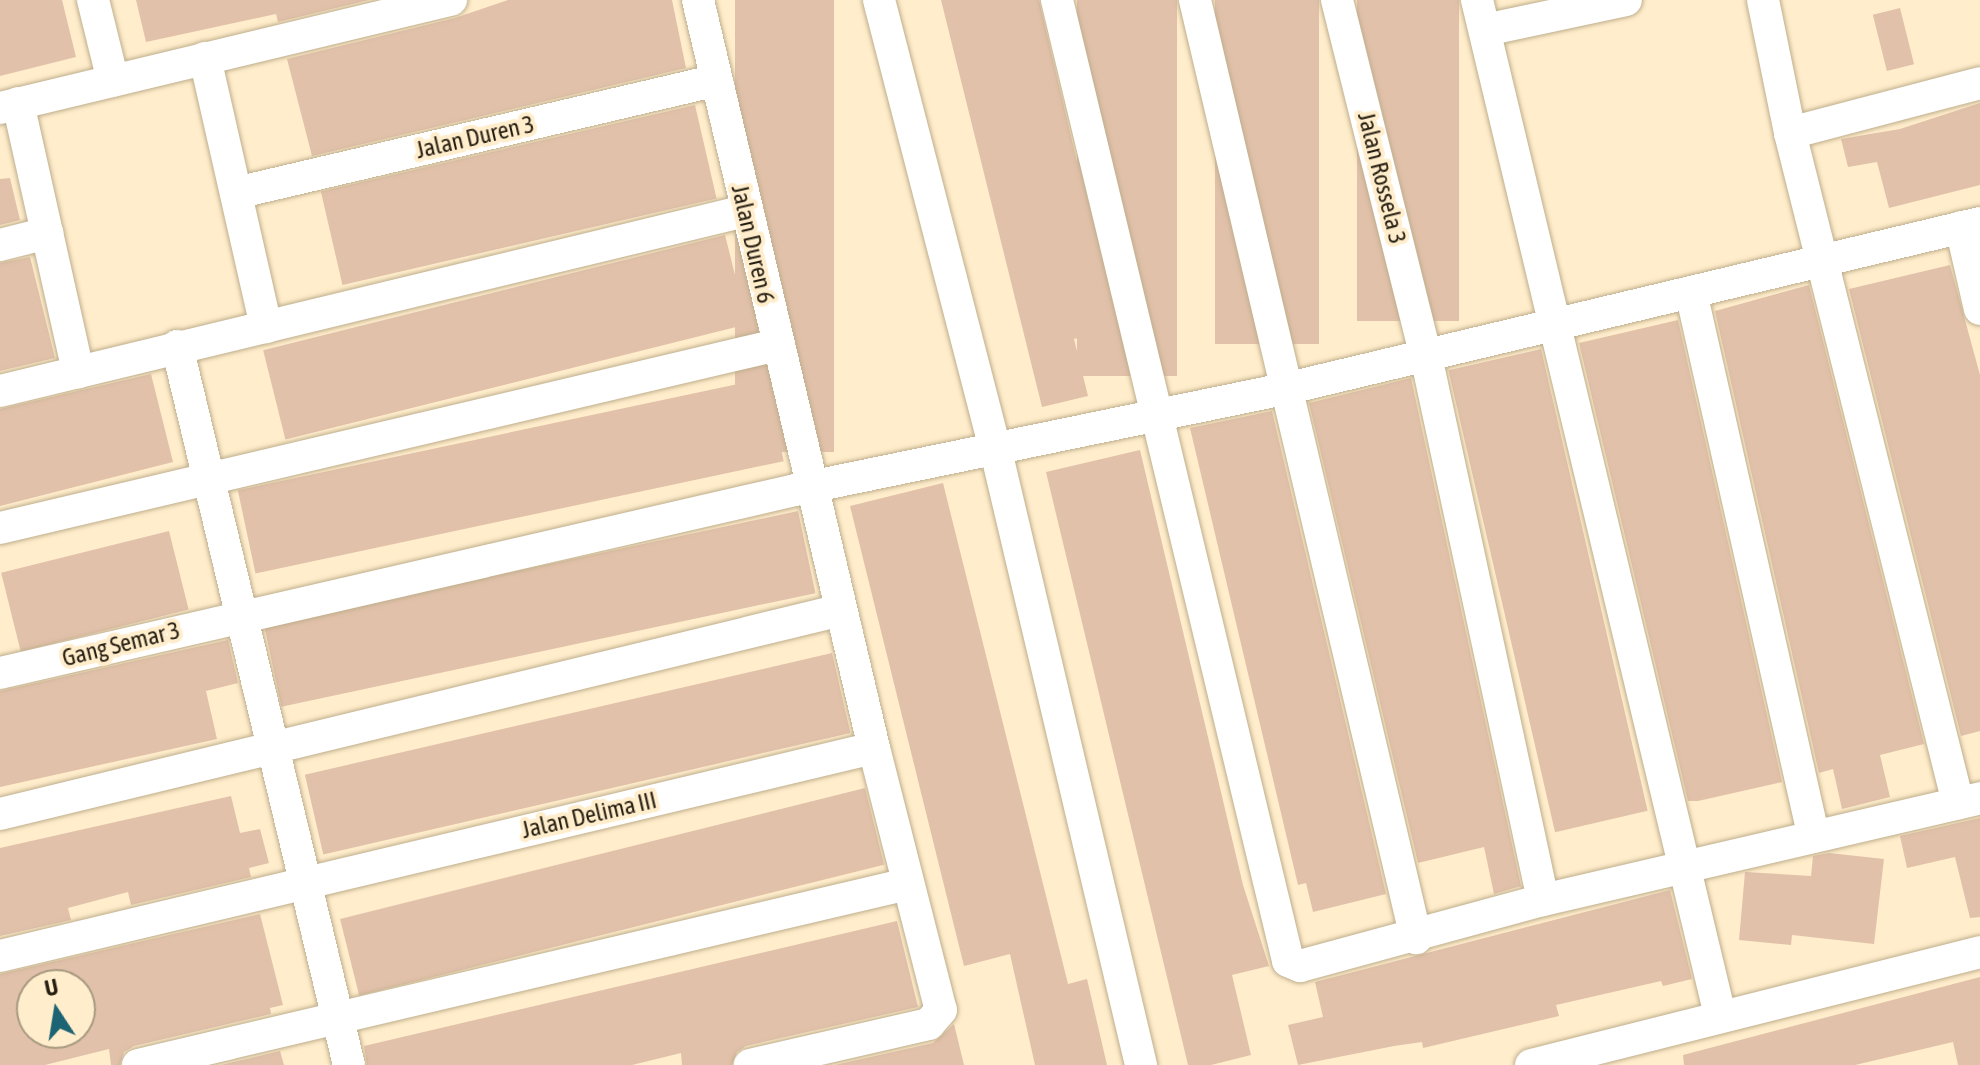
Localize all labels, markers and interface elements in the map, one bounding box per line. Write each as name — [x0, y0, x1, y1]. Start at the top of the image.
street label: Jalan Duren 3 — [413, 109, 537, 165]
street label: Jalan Rossela 3 — [1352, 109, 1412, 247]
street label: Jalan Duren 6 — [725, 182, 781, 306]
street label: Gang Semar 3 — [59, 615, 183, 673]
street label: Jalan Delima III — [519, 785, 659, 845]
north arrow — [16, 969, 96, 1049]
text: U — [42, 973, 60, 1002]

